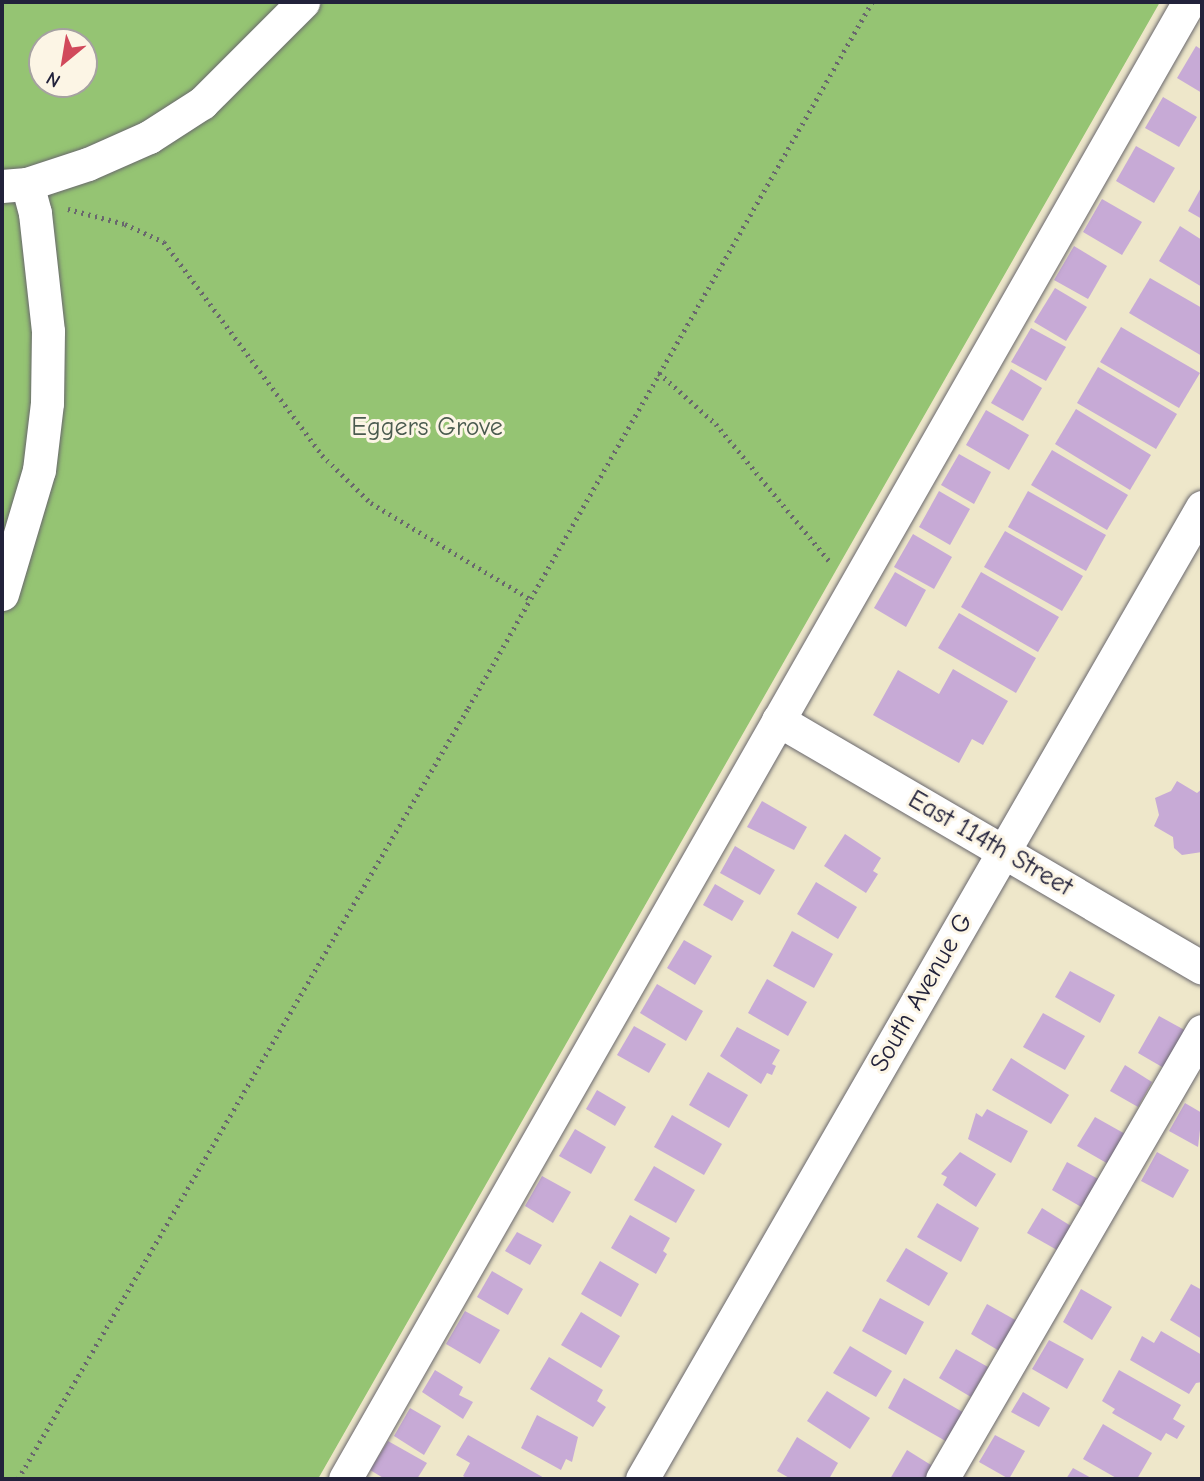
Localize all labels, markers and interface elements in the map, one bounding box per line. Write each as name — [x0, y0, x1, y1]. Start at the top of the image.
north arrow — [28, 28, 98, 98]
text: N — [43, 67, 64, 92]
park label: Eggers Grove — [351, 412, 503, 444]
street label: East 114th Street — [902, 784, 1078, 904]
street label: South Avenue G — [864, 908, 980, 1078]

